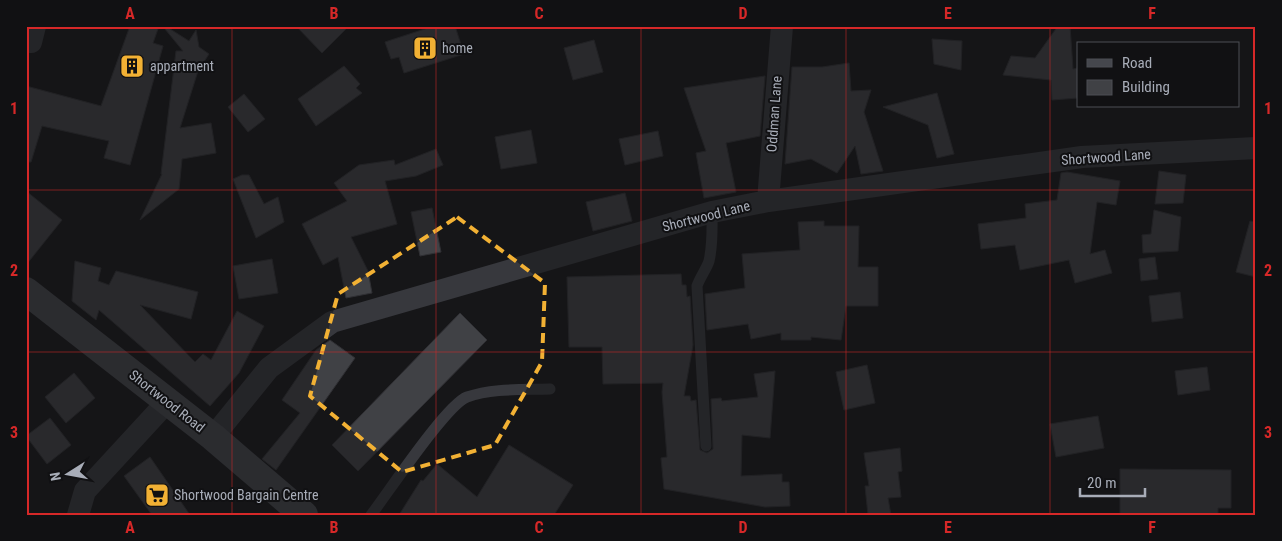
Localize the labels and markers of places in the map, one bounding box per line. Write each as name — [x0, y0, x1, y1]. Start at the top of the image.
building icon: home — [412, 35, 438, 61]
place label: home — [442, 40, 473, 56]
building icon: appartment — [119, 53, 145, 79]
place label: appartment — [150, 58, 214, 74]
supermarket icon: Shortwood Bargain Centre — [144, 482, 170, 508]
place label: Shortwood Bargain Centre — [174, 487, 319, 503]

